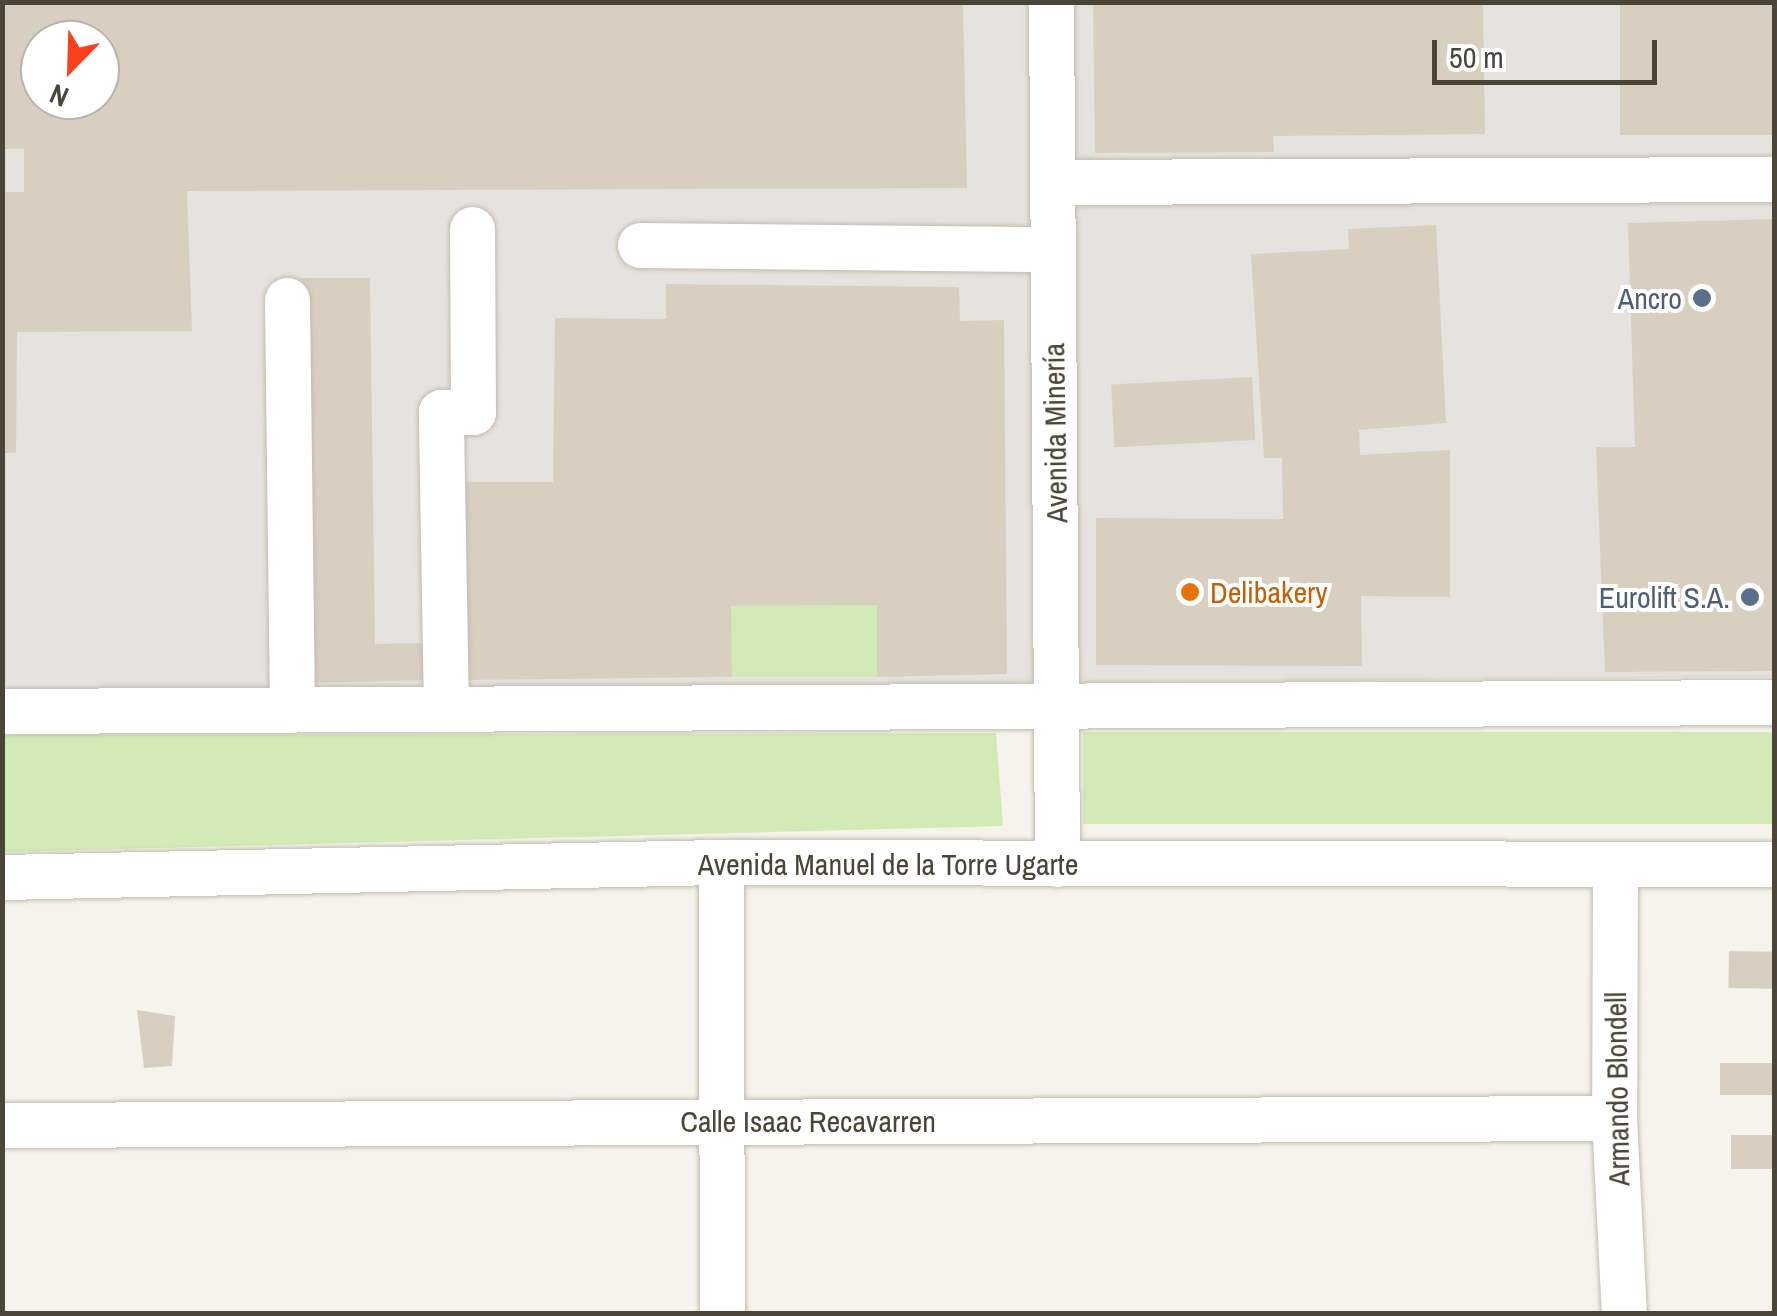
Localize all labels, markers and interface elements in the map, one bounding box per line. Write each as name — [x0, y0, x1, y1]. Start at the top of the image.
north arrow — [20, 20, 120, 120]
scale bar — [1437, 20, 1662, 82]
text: 50 m — [1449, 37, 1504, 77]
text: N — [44, 75, 74, 117]
place label: Ancro — [1618, 280, 1682, 316]
marker: Ancro — [1691, 287, 1713, 309]
street label: Avenida Minería — [1035, 343, 1075, 523]
place label: Delibakery — [1210, 574, 1328, 610]
place label: Eurolift S.A. — [1599, 579, 1730, 615]
marker: Delibakery — [1179, 581, 1201, 603]
marker: Eurolift S.A. — [1739, 586, 1761, 608]
street label: Avenida Manuel de la Torre Ugarte — [697, 846, 1079, 882]
street label: Armando Blondell — [1597, 992, 1637, 1186]
street label: Calle Isaac Recavarren — [680, 1103, 936, 1139]

